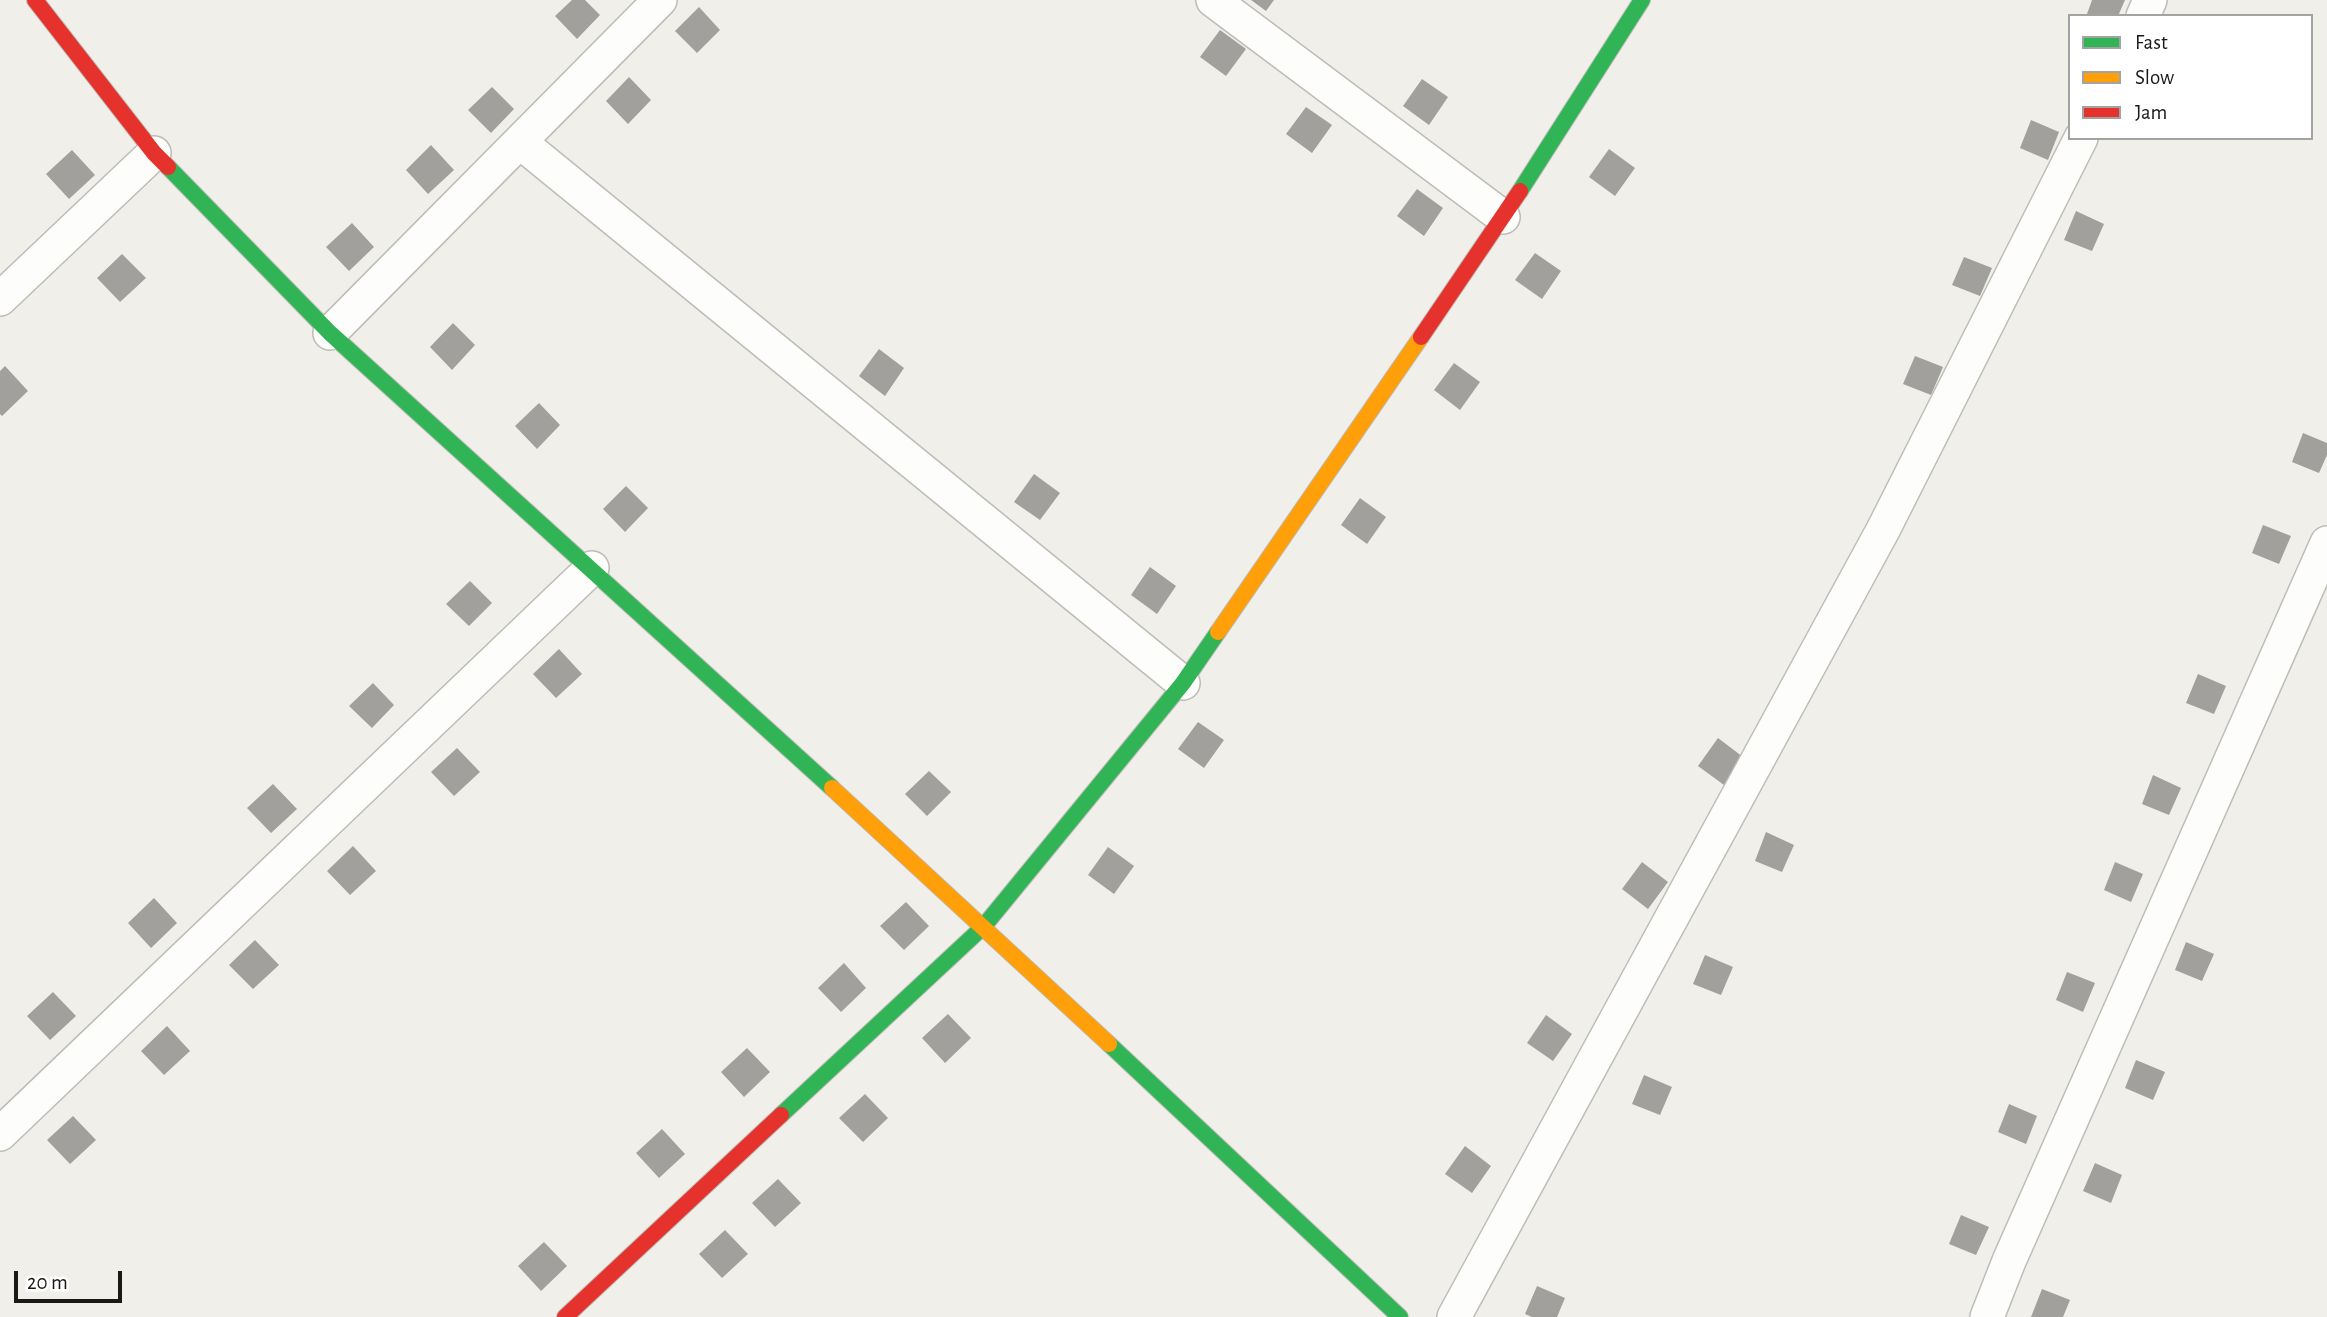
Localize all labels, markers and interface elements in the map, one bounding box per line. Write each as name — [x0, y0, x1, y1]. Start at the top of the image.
legend — [2068, 14, 2313, 140]
text: Fast — [2135, 32, 2168, 53]
text: Slow — [2135, 67, 2174, 88]
text: Jam — [2135, 102, 2167, 123]
scale bar — [18, 1258, 126, 1302]
text: 20 m — [27, 1272, 68, 1293]

